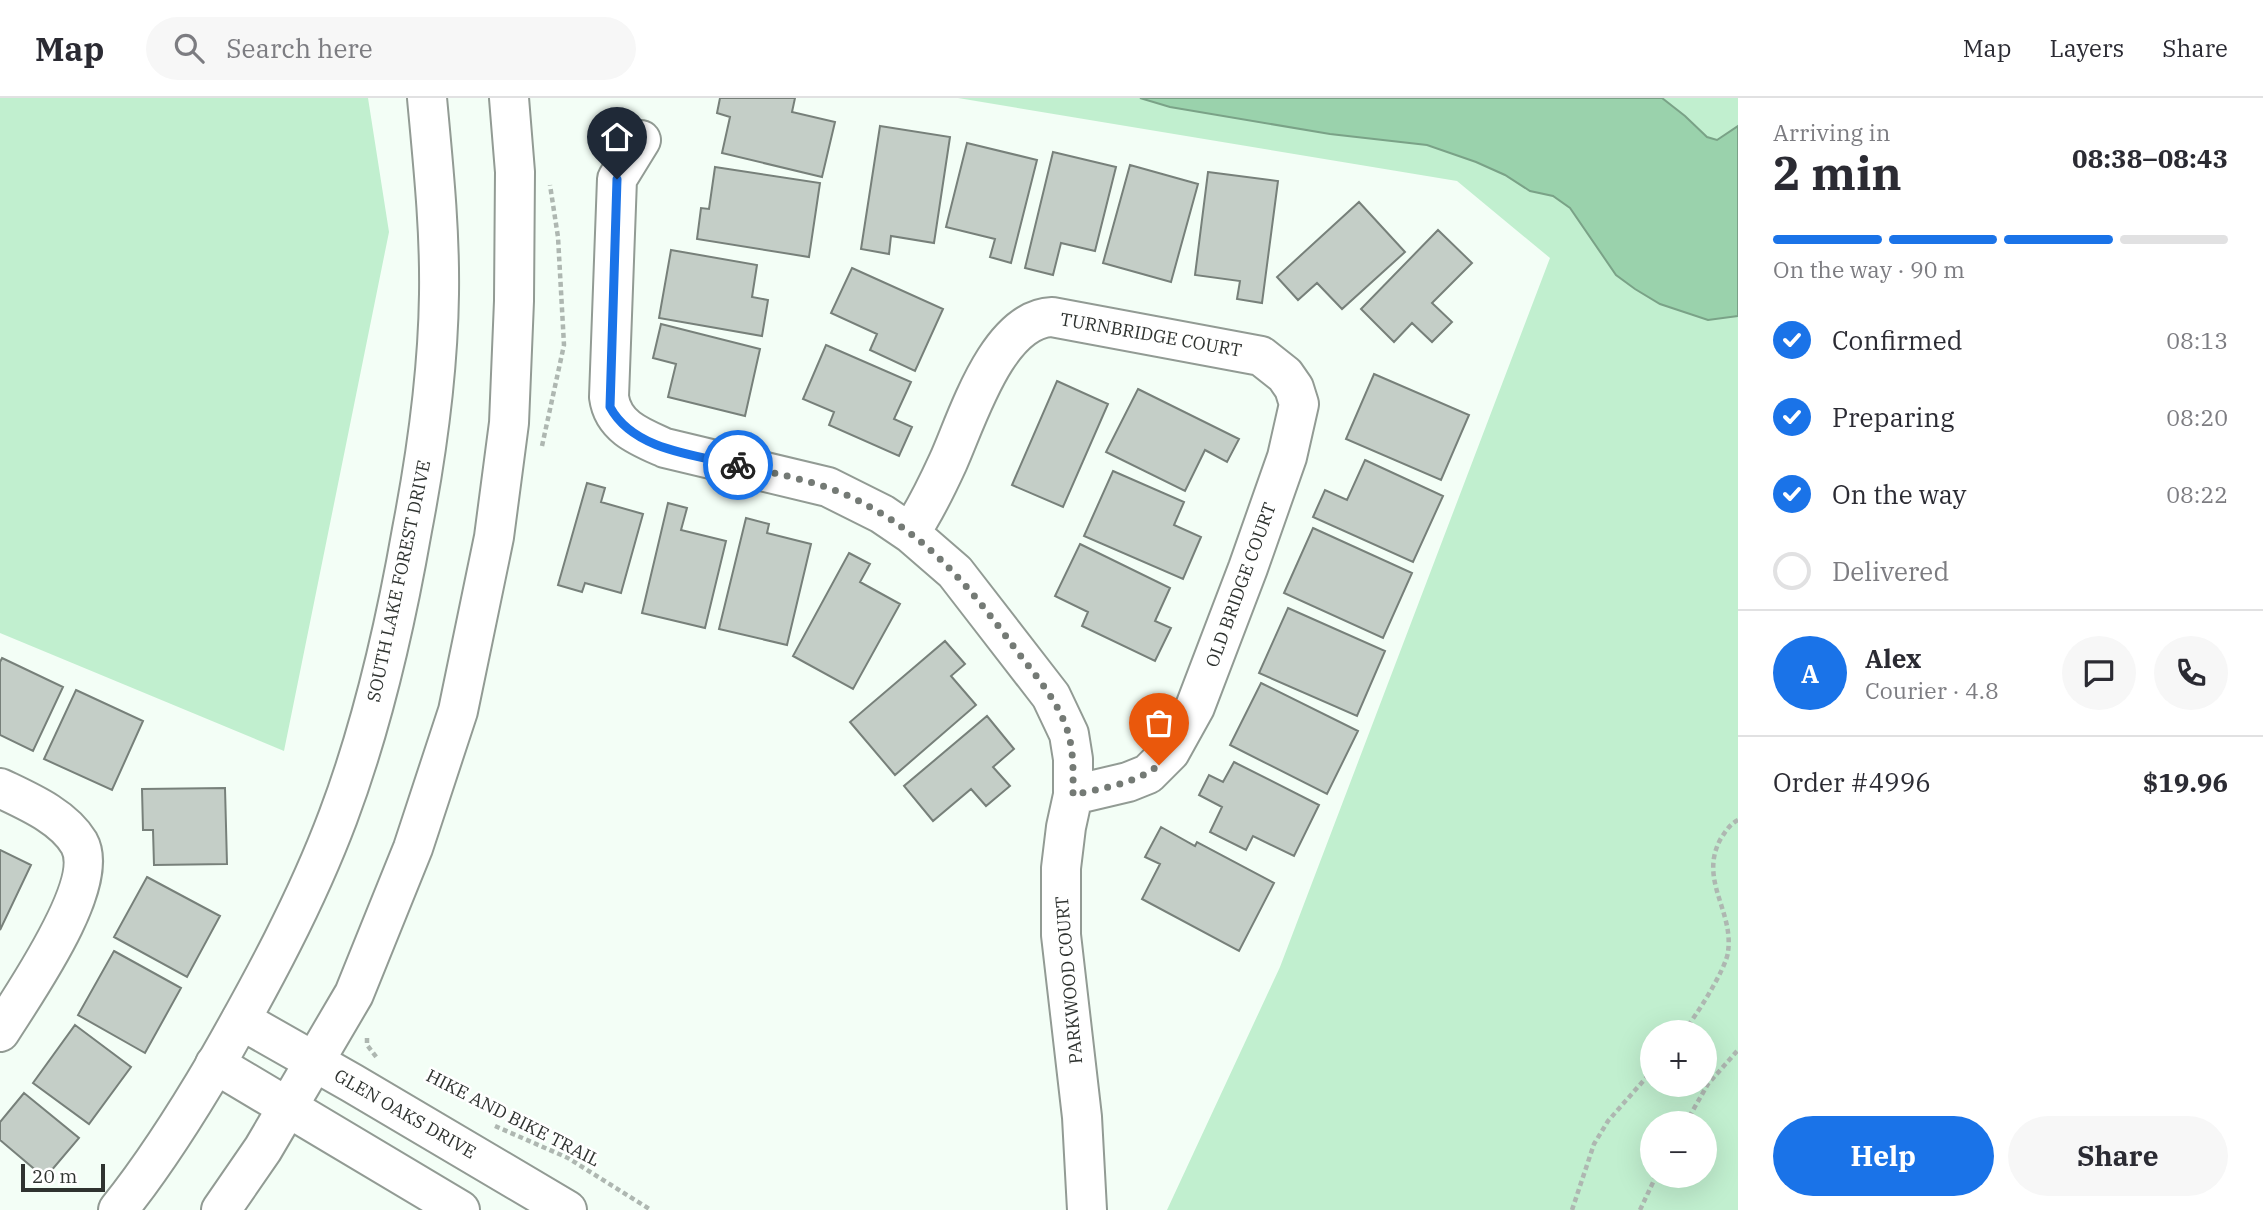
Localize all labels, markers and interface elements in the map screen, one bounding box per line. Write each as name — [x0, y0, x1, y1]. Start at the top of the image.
search box — [146, 17, 636, 80]
text: Map — [35, 27, 104, 70]
icon: search — [170, 29, 208, 67]
text: Search here — [226, 31, 373, 65]
text: Map — [1963, 32, 2011, 64]
text: Layers — [2049, 32, 2124, 64]
text: Share — [2162, 32, 2228, 64]
pin — [587, 107, 647, 179]
text: Arriving in — [1773, 117, 1890, 147]
icon: home — [598, 118, 636, 156]
text: 08:38–08:43 — [2072, 141, 2228, 175]
text: 2 min — [1773, 143, 1902, 203]
text: On the way · 90 m — [1773, 254, 1965, 284]
street label: TURNBRIDGE COURT — [1058, 307, 1244, 362]
icon: check — [1773, 321, 1811, 359]
text: Confirmed — [1832, 323, 1963, 357]
text: 08:13 — [2166, 325, 2228, 355]
icon: check — [1773, 398, 1811, 436]
text: Preparing — [1832, 400, 1954, 434]
text: 08:20 — [2166, 402, 2228, 432]
courier — [703, 430, 773, 500]
icon: bike — [719, 446, 757, 484]
street label: SOUTH LAKE FOREST DRIVE — [362, 458, 435, 704]
icon: check — [1773, 475, 1811, 513]
text: On the way — [1832, 477, 1966, 511]
text: 08:22 — [2166, 479, 2228, 509]
street label: OLD BRIDGE COURT — [1200, 499, 1281, 670]
text: Delivered — [1832, 554, 1949, 588]
button: chat — [2062, 636, 2136, 710]
button: phone — [2154, 636, 2228, 710]
text: Alex — [1865, 641, 1921, 675]
text: A — [1801, 656, 1819, 690]
text: Courier · 4.8 — [1865, 675, 1999, 705]
pin — [1129, 693, 1189, 765]
icon: bag — [1140, 704, 1178, 742]
text: Order #4996 — [1773, 765, 1931, 799]
text: $19.96 — [2143, 765, 2228, 799]
street label: PARKWOOD COURT — [1050, 895, 1087, 1065]
map controls — [1640, 1020, 1717, 1188]
button: + — [1640, 1020, 1717, 1097]
street label: GLEN OAKS DRIVE — [330, 1064, 480, 1164]
street label: HIKE AND BIKE TRAIL — [422, 1064, 604, 1171]
button: − — [1640, 1111, 1717, 1188]
button: Help — [1773, 1116, 1994, 1196]
button: Share — [2008, 1116, 2228, 1196]
scale bar — [21, 1161, 105, 1193]
text: 20 m — [32, 1164, 77, 1188]

